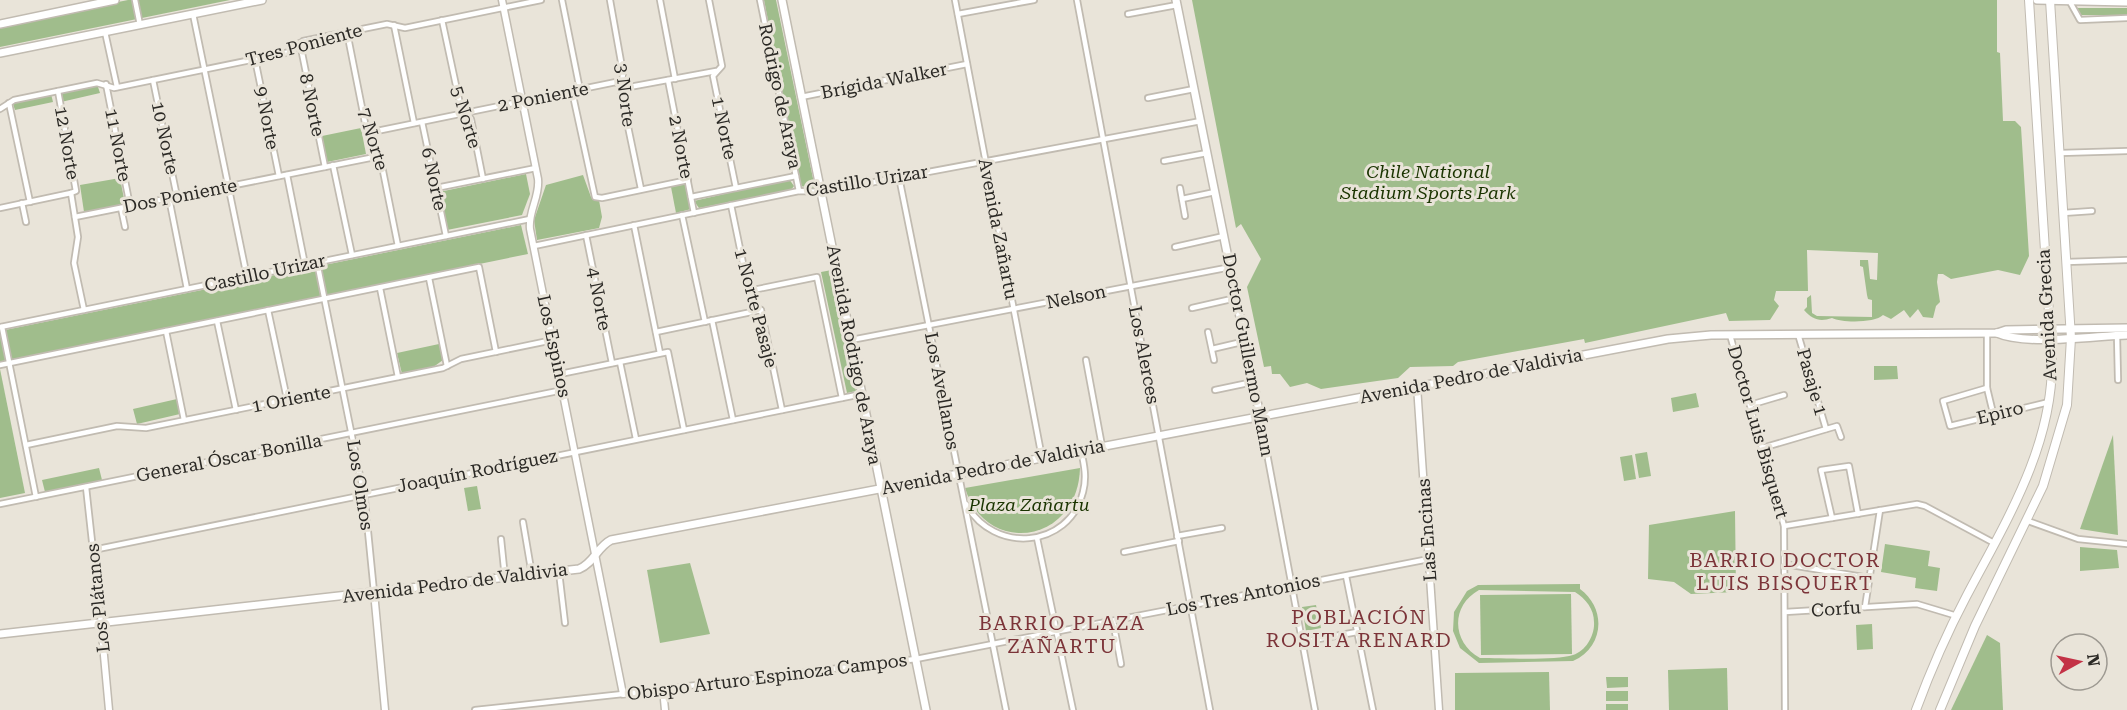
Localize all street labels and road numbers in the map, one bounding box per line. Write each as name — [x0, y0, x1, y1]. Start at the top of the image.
street label: Tres Poniente — [243, 19, 364, 70]
street label: Rodrigo de Araya — [755, 21, 806, 171]
street label: Brígida Walker — [819, 58, 949, 103]
street label: 3 Norte — [611, 62, 640, 128]
street label: 8 Norte — [296, 71, 329, 138]
street label: 2 Poniente — [496, 77, 590, 116]
street label: 5 Norte — [447, 83, 486, 151]
street label: 9 Norte — [251, 84, 284, 151]
street label: 1 Norte — [708, 94, 741, 161]
street label: 10 Norte — [148, 99, 183, 176]
street label: 12 Norte — [51, 105, 84, 181]
street label: 7 Norte — [354, 105, 393, 173]
street label: 11 Norte — [101, 107, 136, 183]
street label: 2 Norte — [665, 113, 698, 180]
street label: 6 Norte — [418, 145, 451, 212]
street label: Avenida Zañartu — [975, 157, 1022, 301]
street label: Castillo Urizar — [804, 160, 929, 201]
street label: Dos Poniente — [121, 174, 239, 217]
street label: Avenida Rodrigo de Araya — [823, 243, 886, 467]
street label: 1 Norte Pasaje — [730, 246, 783, 370]
street label: Avenida Grecia — [2033, 248, 2060, 382]
street label: Castillo Urizar — [202, 249, 327, 296]
street label: Doctor Guillermo Mann — [1218, 252, 1279, 459]
street label: 4 Norte — [583, 265, 616, 332]
street label: Nelson — [1044, 280, 1108, 313]
street label: Los Espinos — [533, 293, 576, 399]
street label: Los Alerces — [1125, 304, 1164, 406]
street label: Los Avellanos — [921, 330, 964, 451]
street label: Doctor Luis Bisquert — [1724, 343, 1793, 521]
street label: Avenida Pedro de Valdivia — [1358, 344, 1584, 407]
street label: Pasaje 1 — [1793, 346, 1832, 418]
street label: 1 Oriente — [250, 381, 332, 416]
street label: Epiro — [1974, 397, 2025, 428]
street label: General Óscar Bonilla — [134, 429, 324, 486]
street label: Avenida Pedro de Valdivia — [880, 435, 1106, 498]
street label: Los Olmos — [343, 438, 378, 532]
street label: Joaquín Rodríguez — [395, 445, 559, 496]
street label: Las Encinas — [1412, 478, 1441, 582]
street label: Los Plátanos — [81, 542, 114, 654]
street label: Avenida Pedro de Valdivia — [341, 558, 569, 607]
street label: Los Tres Antonios — [1164, 569, 1322, 620]
street label: Corfu — [1810, 596, 1861, 621]
street label: Obispo Arturo Espinoza Campos — [626, 649, 908, 704]

